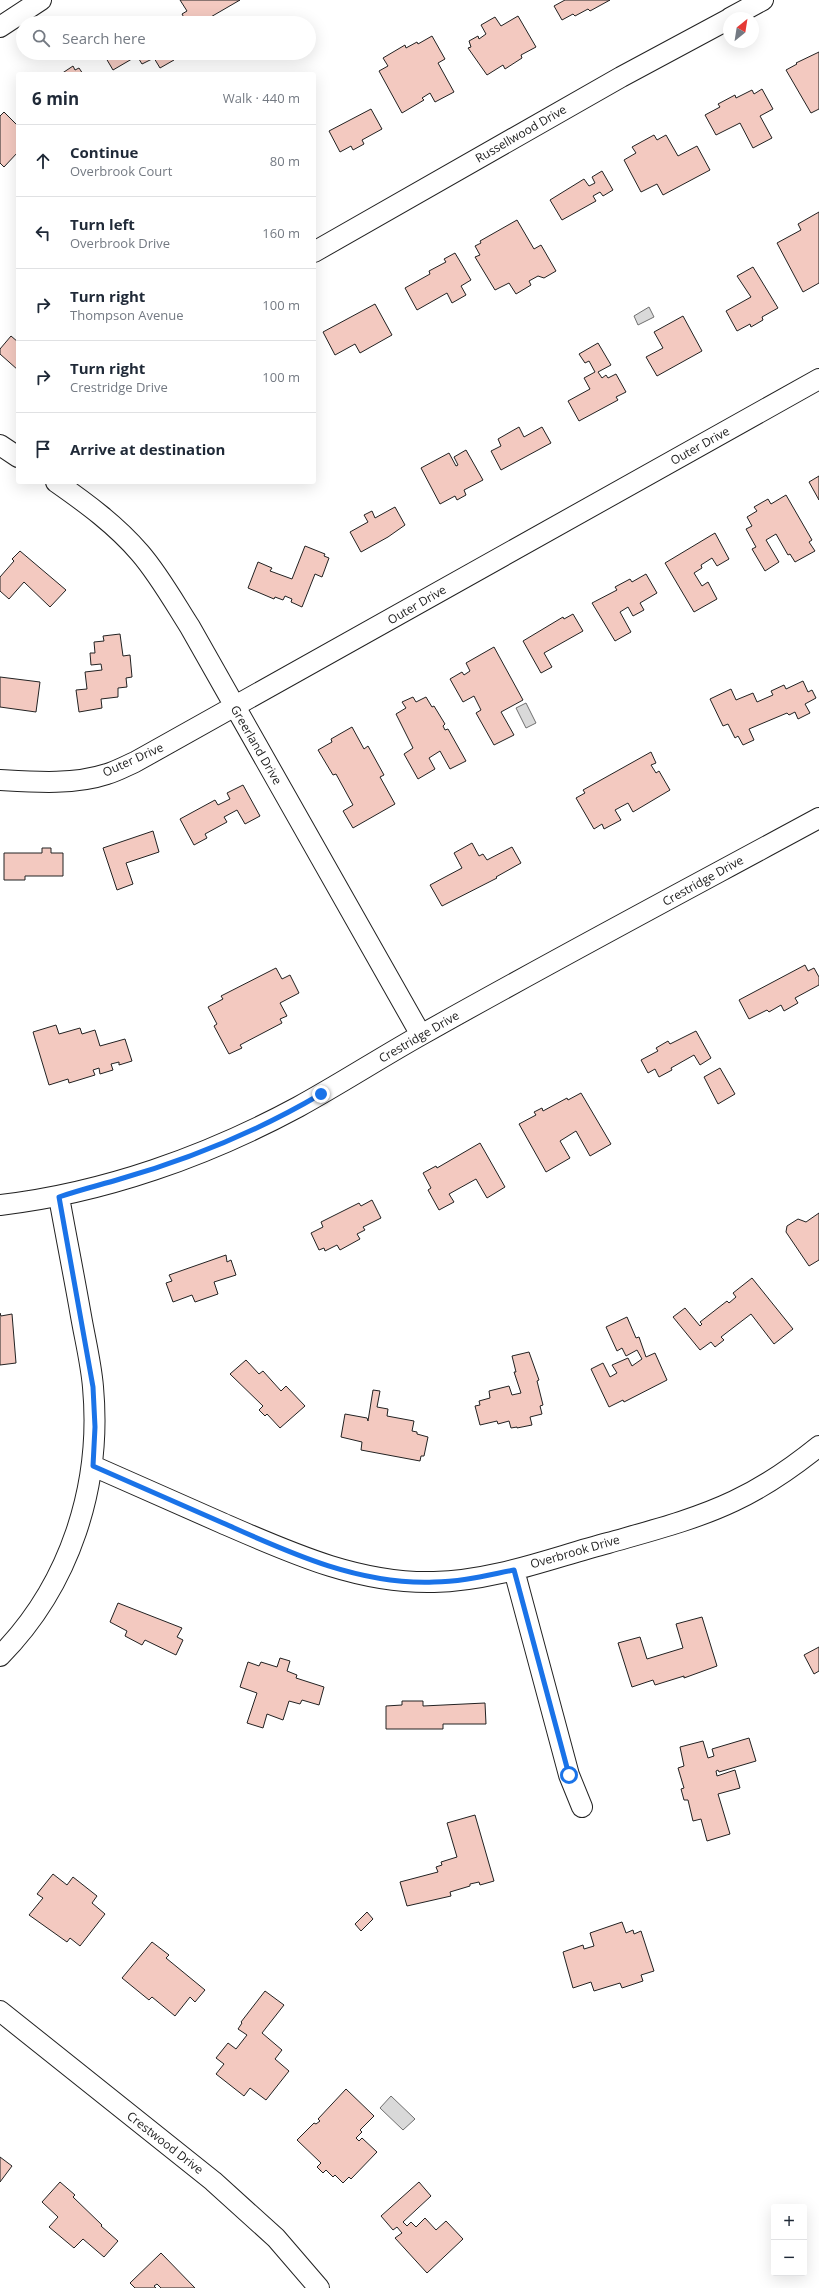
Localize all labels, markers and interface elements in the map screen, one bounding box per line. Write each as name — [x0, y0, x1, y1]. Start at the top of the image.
north arrow — [723, 12, 759, 48]
search box — [16, 16, 316, 60]
icon: search — [30, 27, 52, 49]
text: Search here — [62, 28, 146, 48]
text: 6 min — [32, 87, 79, 110]
text: Walk · 440 m — [223, 89, 300, 107]
street label: Russellwood Drive — [472, 100, 570, 167]
text: Continue — [70, 142, 138, 162]
icon: ahead — [32, 150, 54, 172]
text: 80 m — [270, 152, 300, 170]
text: Overbrook Court — [70, 162, 172, 180]
text: Turn left — [70, 214, 135, 234]
icon: left — [32, 222, 54, 244]
text: 160 m — [262, 224, 300, 242]
text: Overbrook Drive — [70, 234, 170, 252]
text: Turn right — [70, 286, 145, 306]
icon: right — [32, 294, 54, 316]
text: 100 m — [262, 296, 300, 314]
text: Thompson Avenue — [70, 306, 184, 324]
text: Turn right — [70, 358, 145, 378]
icon: right — [32, 366, 54, 388]
text: 100 m — [262, 368, 300, 386]
text: Crestridge Drive — [70, 378, 168, 396]
street label: Outer Drive — [667, 422, 733, 469]
icon: arrive — [32, 438, 54, 460]
text: Arrive at destination — [70, 439, 225, 459]
street label: Outer Drive — [384, 581, 449, 628]
street label: Greerland Drive — [227, 702, 286, 788]
street label: Outer Drive — [100, 738, 166, 781]
street label: Crestridge Drive — [659, 851, 747, 910]
street label: Crestridge Drive — [375, 1007, 462, 1066]
route end — [312, 1085, 330, 1103]
street label: Overbrook Drive — [528, 1531, 622, 1572]
route start — [560, 1766, 578, 1784]
street label: Crestwood Drive — [124, 2107, 207, 2178]
map controls — [771, 2204, 807, 2276]
button: + — [771, 2204, 807, 2240]
button: − — [771, 2240, 807, 2276]

